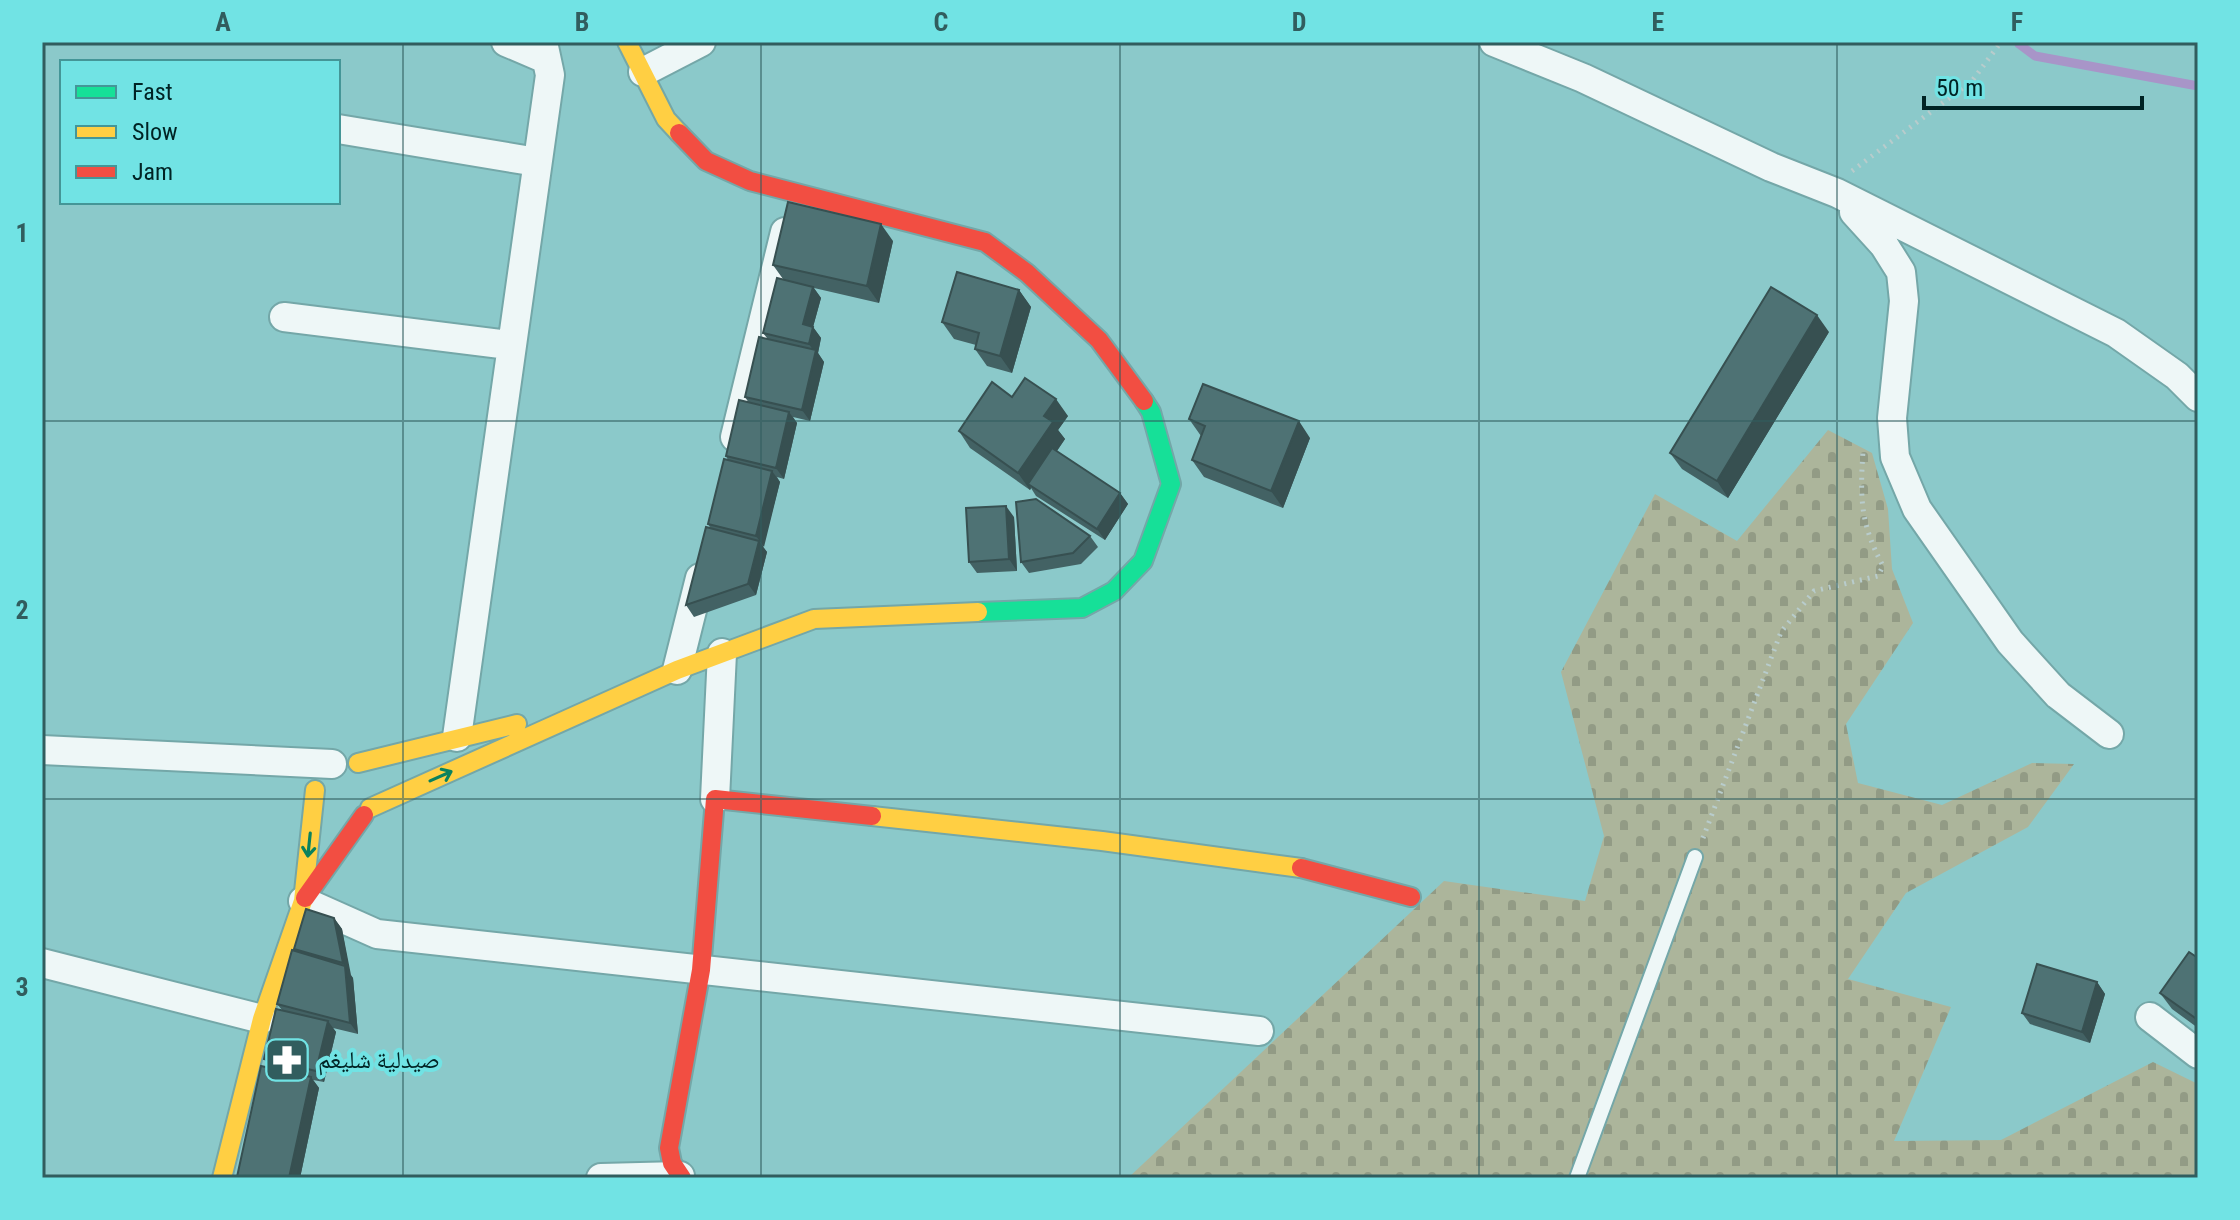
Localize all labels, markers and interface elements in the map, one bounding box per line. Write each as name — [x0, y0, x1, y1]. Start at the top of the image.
text: A — [215, 7, 231, 37]
text: B — [575, 7, 589, 37]
text: C — [934, 7, 949, 37]
text: D — [1292, 7, 1306, 37]
text: E — [1652, 7, 1665, 37]
text: F — [2011, 7, 2023, 37]
legend — [60, 60, 340, 204]
scale bar — [1924, 60, 2142, 110]
text: 50 m — [1936, 74, 1983, 102]
text: Fast — [132, 78, 173, 106]
text: Slow — [132, 118, 178, 146]
text: Jam — [132, 158, 173, 186]
text: 1 — [15, 218, 29, 248]
text: 2 — [15, 595, 29, 625]
one-way arrow — [429, 768, 453, 783]
one-way arrow — [302, 831, 317, 858]
text: 3 — [15, 972, 29, 1002]
pharmacy icon: صيدلية شليغم — [263, 1036, 311, 1084]
place label: صيدلية شليغم — [318, 1046, 440, 1076]

